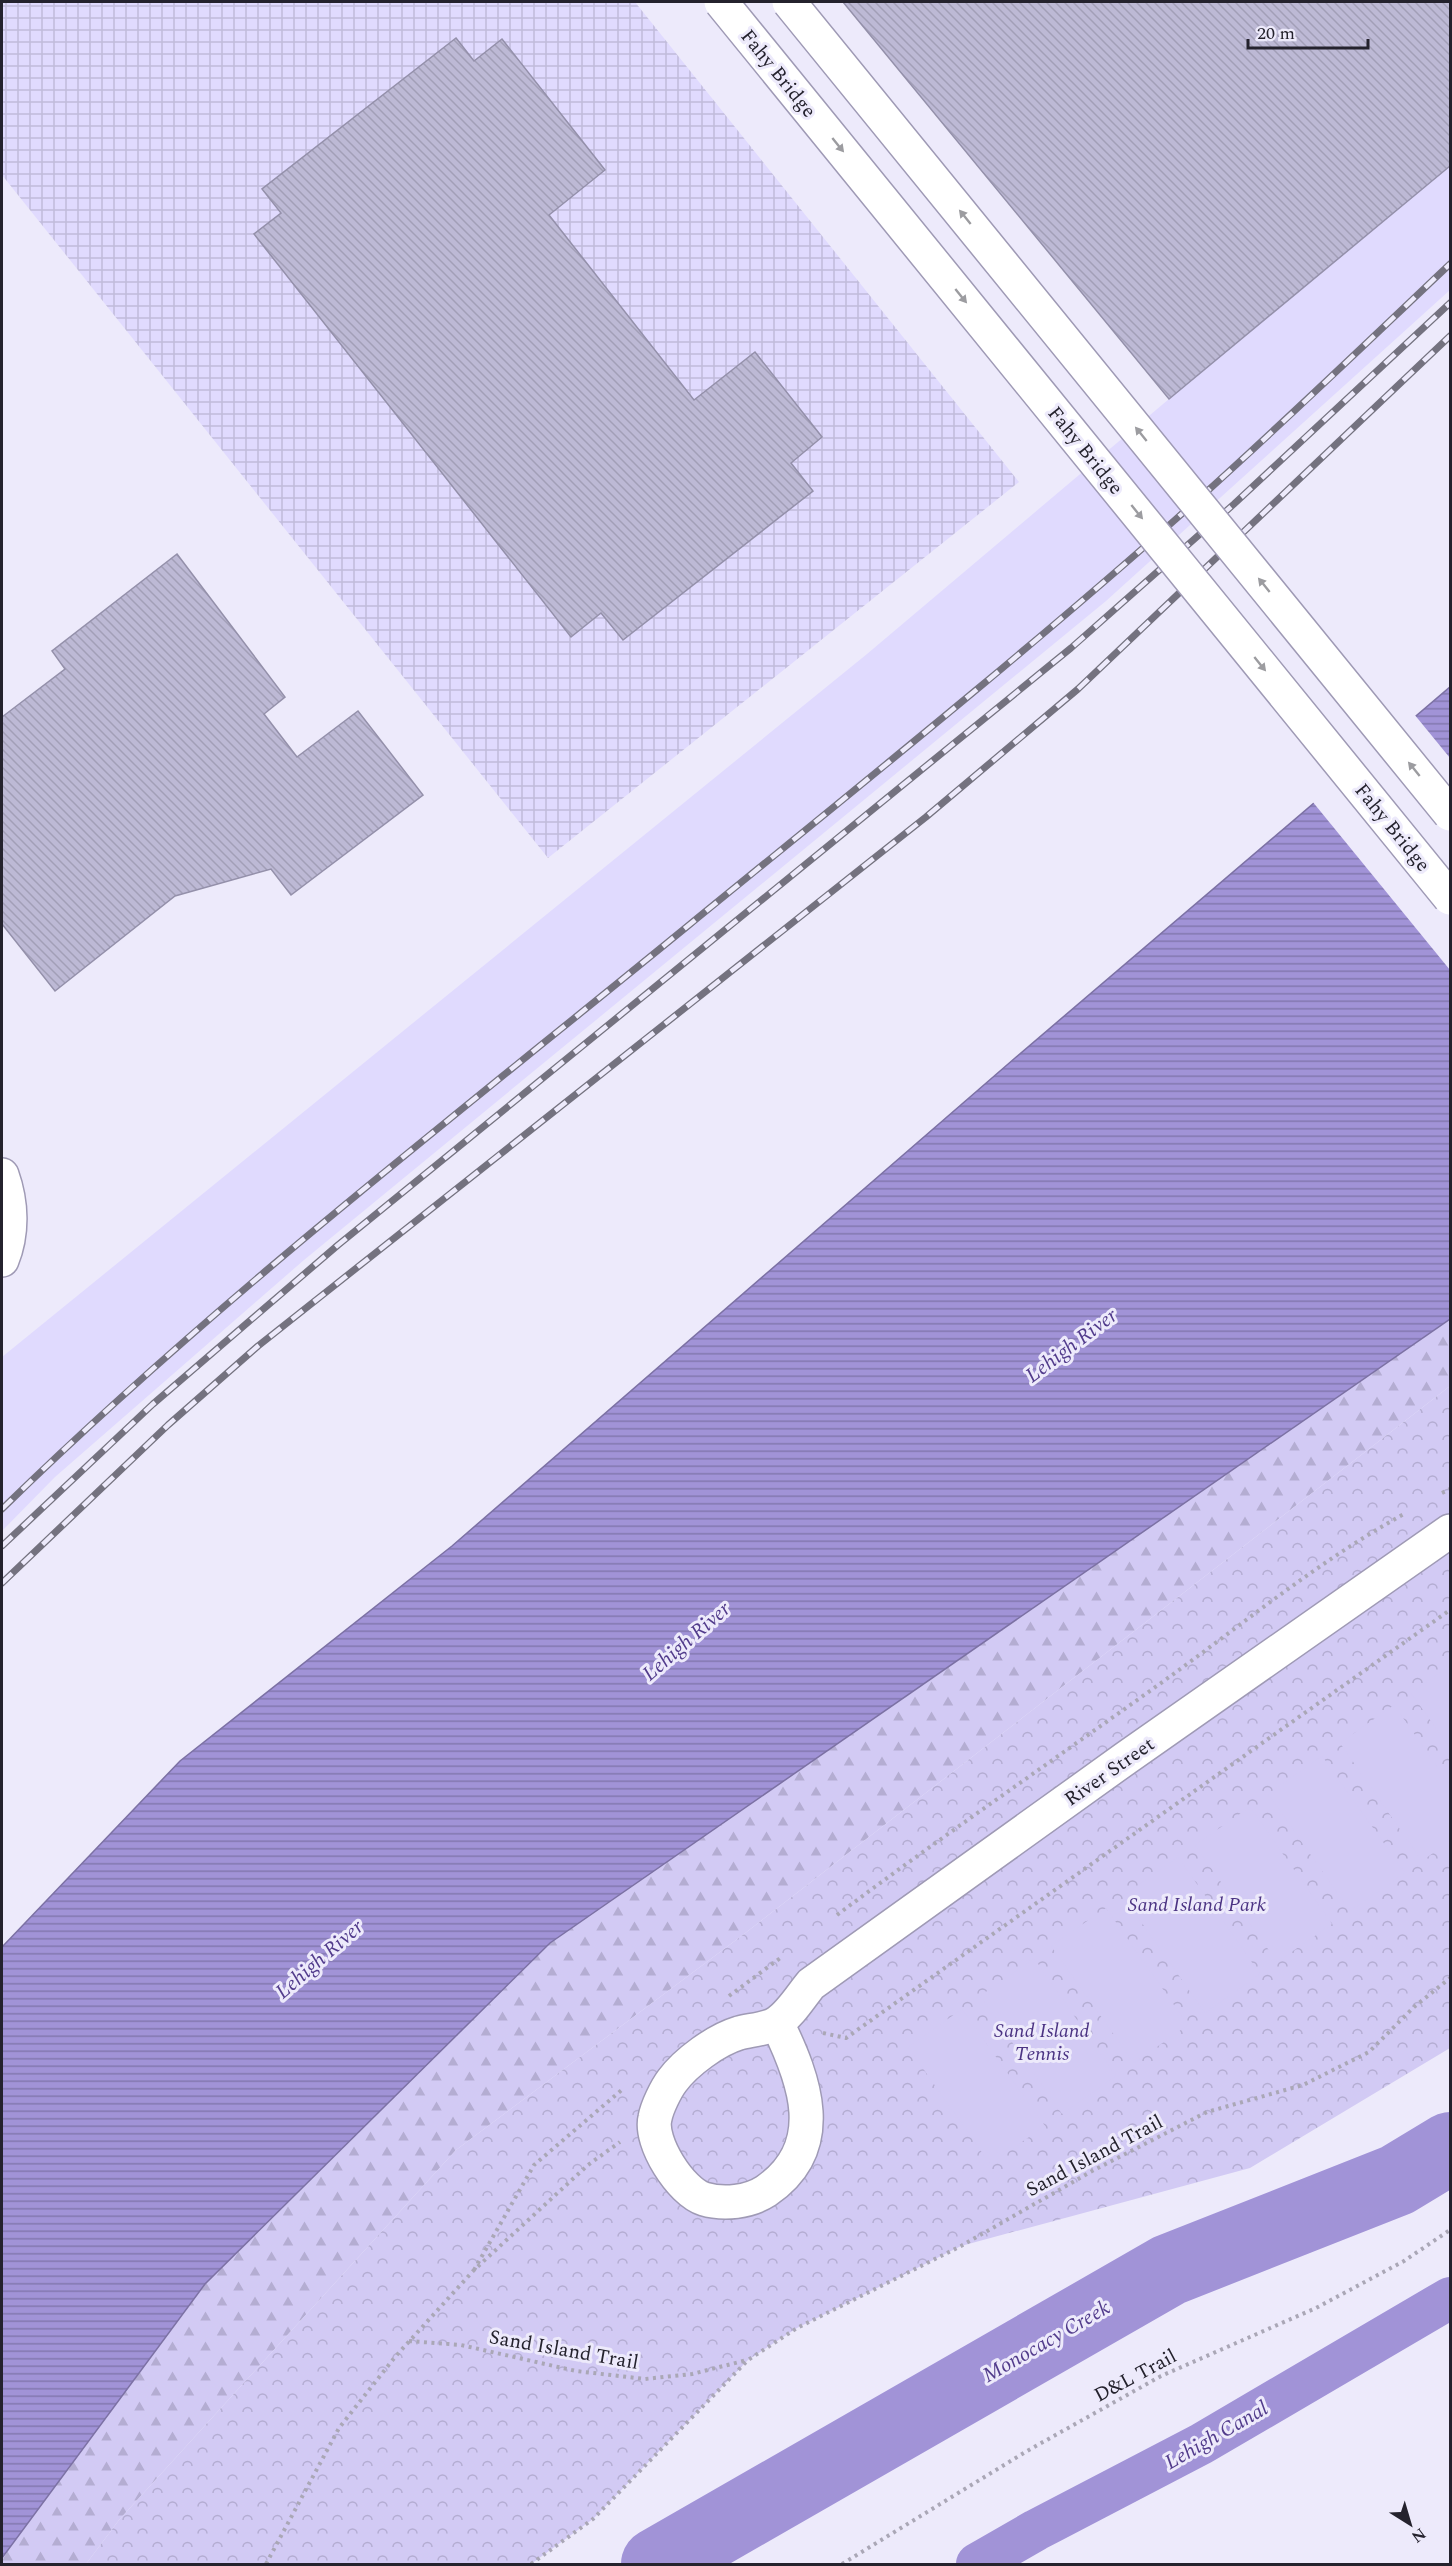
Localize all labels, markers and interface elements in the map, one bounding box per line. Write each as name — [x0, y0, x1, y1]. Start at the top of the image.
scale bar — [1248, 12, 1368, 50]
text: 20 m — [1257, 20, 1295, 47]
street label: Fahy Bridge — [733, 23, 823, 124]
one-way arrow — [831, 137, 843, 152]
one-way arrow — [959, 210, 972, 225]
one-way arrow — [954, 288, 967, 304]
street label: Fahy Bridge — [1040, 400, 1130, 501]
one-way arrow — [1135, 426, 1148, 441]
one-way arrow — [1130, 504, 1143, 520]
one-way arrow — [1258, 578, 1271, 593]
one-way arrow — [1253, 656, 1265, 671]
one-way arrow — [1407, 761, 1420, 777]
street label: Fahy Bridge — [1347, 777, 1437, 878]
water label: Lehigh River — [1019, 1300, 1125, 1391]
water label: Lehigh River — [635, 1594, 739, 1689]
street label: River Street — [1058, 1730, 1161, 1814]
park label: Sand Island Park — [1128, 1890, 1267, 1920]
water label: Lehigh River — [268, 1912, 372, 2007]
park label: Sand Island Tennis — [994, 2016, 1090, 2069]
street label: Sand Island Trail — [1021, 2107, 1168, 2205]
water label: Monocacy Creek — [977, 2292, 1117, 2391]
street label: Sand Island Trail — [487, 2322, 641, 2378]
street label: D&L Trail — [1089, 2342, 1182, 2410]
water label: Lehigh Canal — [1159, 2393, 1275, 2479]
north arrow — [1380, 2494, 1440, 2554]
text: N — [1406, 2522, 1431, 2549]

